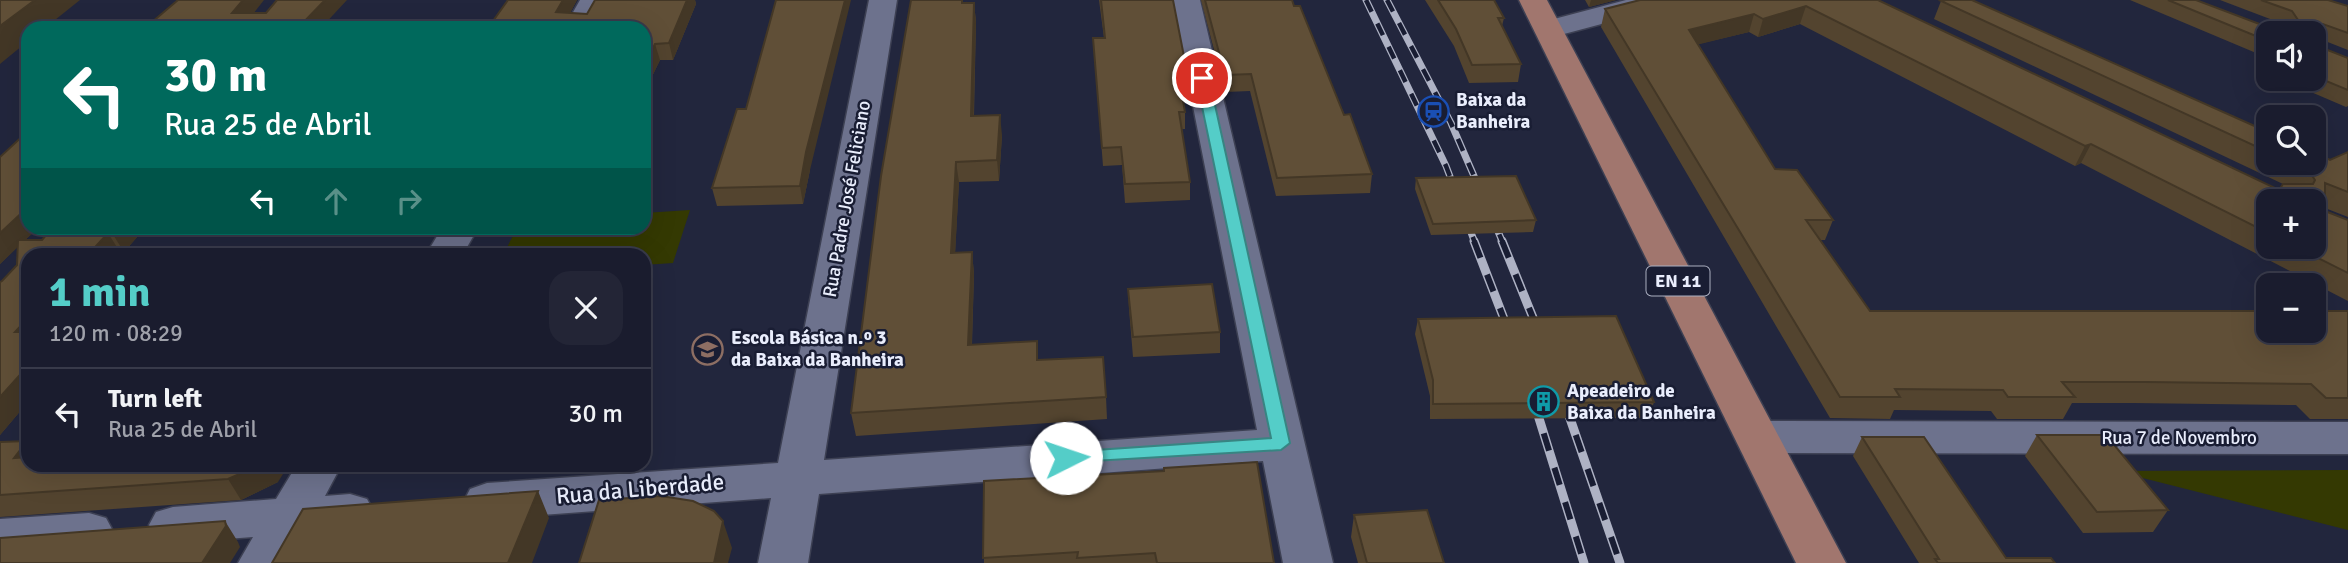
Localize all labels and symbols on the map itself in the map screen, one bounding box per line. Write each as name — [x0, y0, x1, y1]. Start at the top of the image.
pin — [1172, 48, 1232, 108]
place label: Baixa da Banheira — [1456, 88, 1531, 134]
station icon: Baixa da Banheira — [1416, 94, 1450, 128]
street label: Rua Padre José Feliciano — [818, 99, 876, 299]
road number: EN 11 — [1646, 267, 1710, 296]
place label: Escola Básica n.º 3 da Baixa da Banheira — [731, 326, 904, 372]
school or university icon: Escola Básica n.º 3 da Baixa da Banheira — [691, 332, 725, 366]
place label: Apeadeiro de Baixa da Banheira — [1567, 379, 1716, 425]
building icon: Apeadeiro de Baixa da Banheira — [1527, 385, 1561, 419]
position arrow — [1029, 421, 1103, 495]
street label: Rua 7 de Novembro — [2101, 426, 2257, 450]
street label: Rua da Liberdade — [555, 467, 725, 511]

